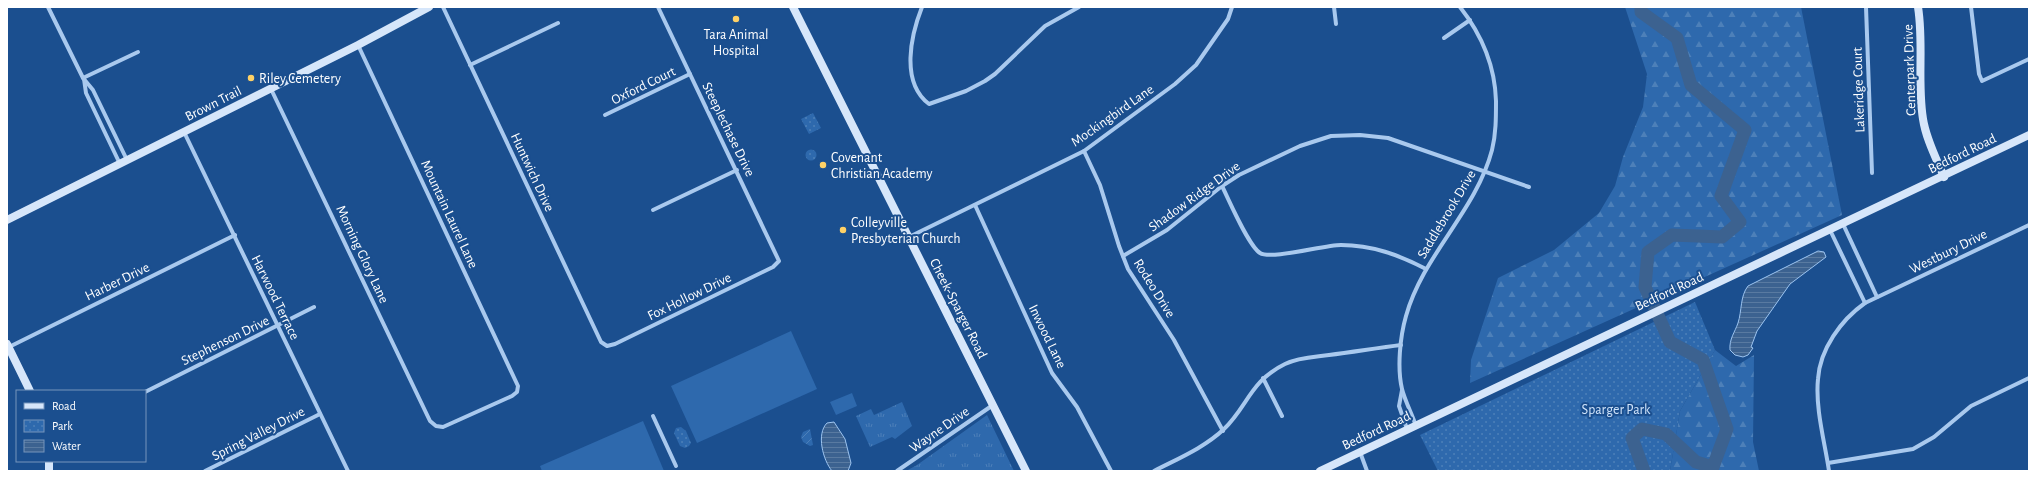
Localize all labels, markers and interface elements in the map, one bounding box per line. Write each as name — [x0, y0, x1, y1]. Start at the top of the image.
marker: Tara Animal Hospital — [731, 14, 741, 24]
street label: Centerpark Drive — [1901, 24, 1919, 116]
place label: Tara Animal Hospital — [703, 28, 769, 58]
street label: Lakeridge Court — [1850, 46, 1867, 133]
street label: Oxford Court — [609, 64, 678, 107]
place label: Riley Cemetery — [259, 72, 341, 86]
marker: Riley Cemetery — [246, 73, 256, 83]
street label: Steeplechase Drive — [699, 80, 757, 179]
street label: Mockingbird Lane — [1069, 82, 1156, 149]
street label: Brown Trail — [183, 84, 244, 124]
street label: Huntwich Drive — [508, 131, 556, 214]
street label: Bedford Road — [1926, 131, 1999, 176]
place label: Covenant Christian Academy — [831, 151, 932, 181]
street label: Mountain Laurel Lane — [418, 158, 480, 271]
street label: Shadow Ridge Drive — [1146, 159, 1243, 235]
marker: Covenant Christian Academy — [818, 160, 828, 170]
street label: Saddlebrook Drive — [1415, 168, 1479, 261]
street label: Morning Glory Lane — [333, 203, 391, 306]
place label: Colleyville Presbyterian Church — [851, 216, 960, 246]
marker: Colleyville Presbyterian Church — [838, 225, 848, 235]
street label: Westbury Drive — [1907, 227, 1989, 277]
street label: Harwood Terrace — [249, 253, 302, 342]
street label: Cheek-Sparger Road — [927, 256, 989, 361]
street label: Rodeo Drive — [1131, 257, 1178, 320]
street label: Harber Drive — [83, 260, 152, 303]
street label: Bedford Road — [1633, 270, 1706, 314]
street label: Fox Hollow Drive — [645, 271, 734, 323]
street label: Inwood Lane — [1026, 302, 1069, 370]
street label: Stephenson Drive — [179, 314, 272, 368]
legend — [16, 390, 146, 462]
text: Road — [52, 400, 76, 412]
park label: Sparger Park — [1582, 403, 1651, 417]
street label: Spring Valley Drive — [210, 404, 307, 463]
street label: Wayne Drive — [907, 404, 972, 455]
street label: Bedford Road — [1340, 409, 1413, 453]
text: Park — [52, 420, 73, 432]
text: Water — [52, 440, 81, 452]

